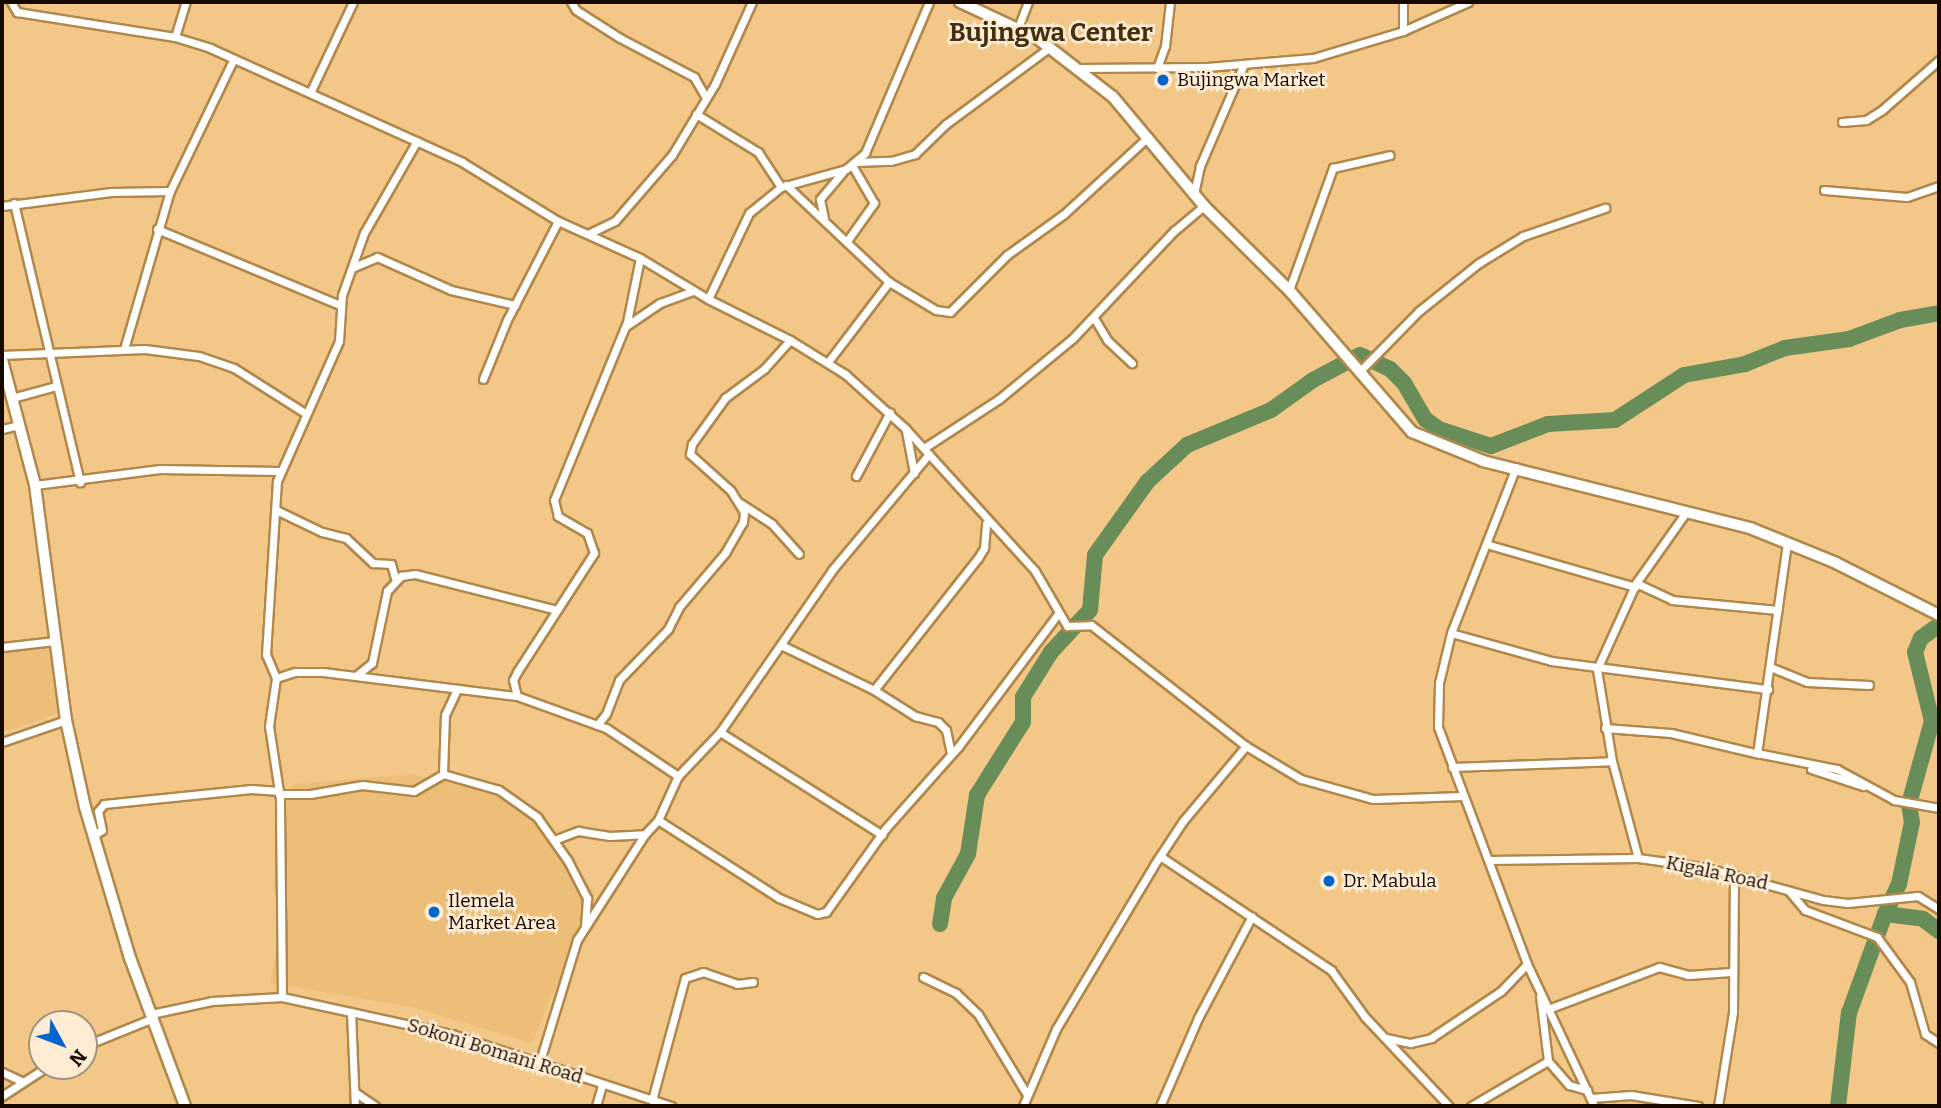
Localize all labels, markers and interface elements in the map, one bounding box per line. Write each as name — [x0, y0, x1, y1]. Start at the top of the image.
district label: Bujingwa Center — [949, 17, 1153, 49]
place label: Bujingwa Market — [1177, 69, 1325, 91]
marker: Bujingwa Market — [1155, 72, 1171, 88]
street label: Kigala Road — [1664, 851, 1770, 895]
place label: Dr. Mabula — [1343, 870, 1437, 892]
marker: Dr. Mabula — [1321, 873, 1337, 889]
place label: Ilemela Market Area — [448, 890, 556, 934]
marker: Ilemela Market Area — [426, 904, 442, 920]
north arrow — [28, 1010, 98, 1080]
street label: Sokoni Bomani Road — [405, 1013, 585, 1089]
text: N — [64, 1045, 91, 1071]

